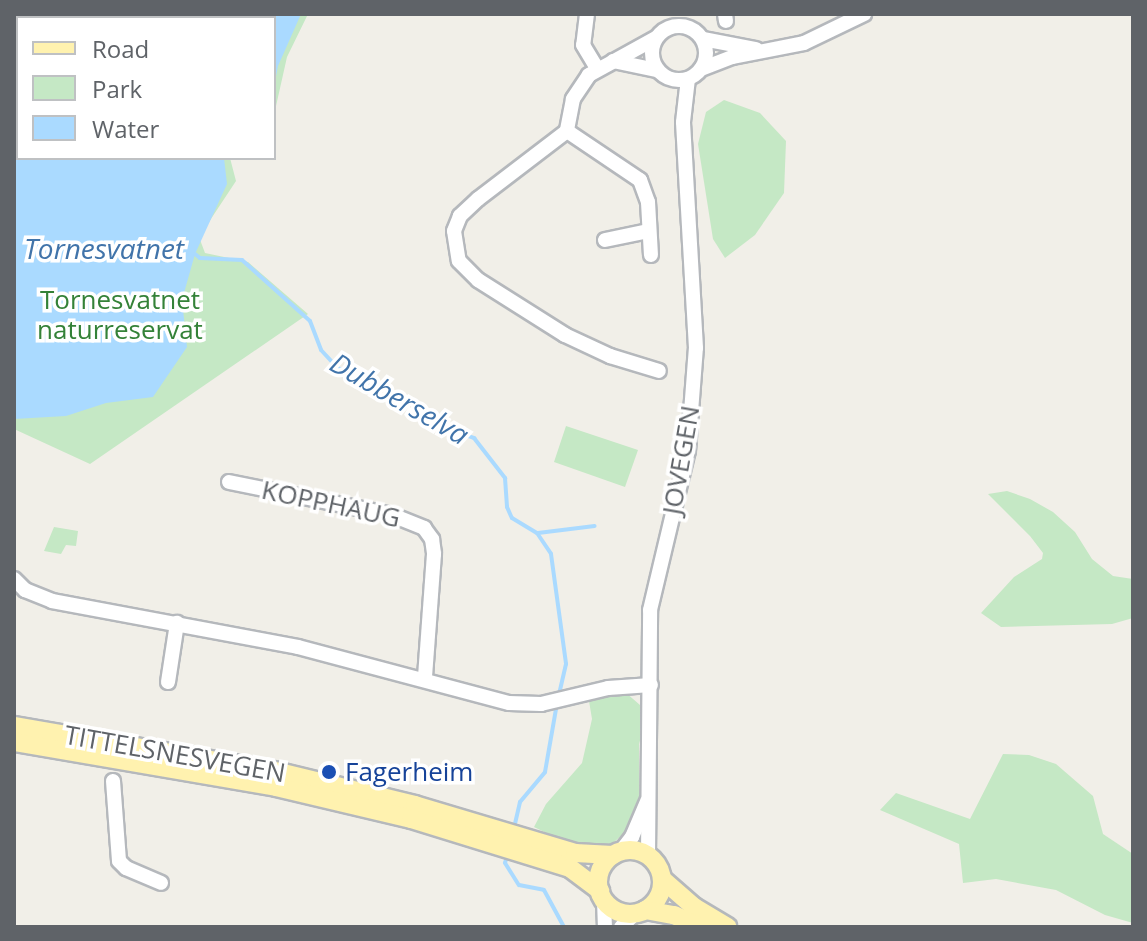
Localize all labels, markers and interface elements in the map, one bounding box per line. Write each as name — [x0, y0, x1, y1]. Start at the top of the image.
legend — [16, 16, 276, 160]
text: Road — [92, 32, 149, 65]
text: Park — [92, 72, 142, 105]
text: Water — [92, 112, 159, 145]
water label: Tornesvatnet — [24, 231, 184, 265]
park label: Tornesvatnet naturreservat — [37, 284, 203, 346]
water label: Dubberselva — [325, 345, 475, 451]
street label: JOVEGEN — [656, 403, 706, 517]
street label: KOPPHAUG — [259, 474, 403, 534]
street label: TITTELSNESVEGEN — [62, 719, 288, 789]
place label: Fagerheim — [345, 756, 473, 788]
marker: Fagerheim — [320, 763, 338, 781]

